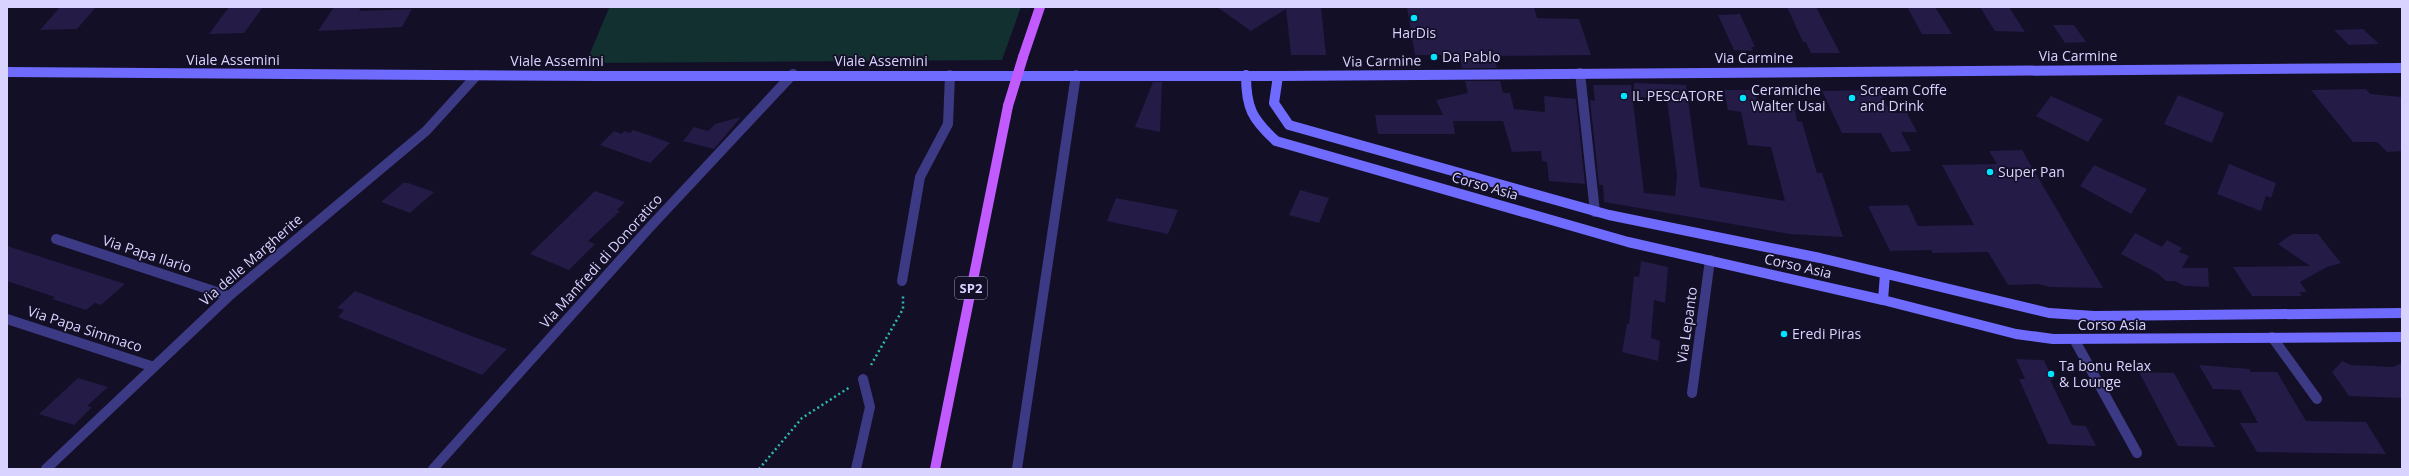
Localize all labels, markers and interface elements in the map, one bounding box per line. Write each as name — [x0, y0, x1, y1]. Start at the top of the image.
marker: HarDis — [1409, 13, 1419, 23]
place label: HarDis — [1392, 23, 1436, 42]
street label: Via Carmine — [2039, 46, 2117, 65]
place label: Da Pablo — [1442, 47, 1500, 66]
street label: Via Carmine — [1715, 48, 1793, 67]
street label: Viale Assemini — [186, 50, 280, 69]
street label: Via Carmine — [1343, 50, 1422, 71]
street label: Viale Assemini — [510, 51, 604, 70]
street label: Viale Assemini — [834, 51, 928, 70]
marker: Da Pablo — [1429, 52, 1439, 62]
place label: Ceramiche Walter Usai — [1751, 80, 1826, 115]
place label: Scream Coffe and Drink — [1860, 80, 1947, 115]
place label: IL PESCATORE — [1632, 86, 1723, 105]
marker: IL PESCATORE — [1619, 91, 1629, 101]
marker: Ceramiche Walter Usai — [1738, 93, 1748, 103]
marker: Scream Coffe and Drink — [1847, 93, 1857, 103]
place label: Super Pan — [1998, 162, 2065, 181]
street label: Corso Asia — [1450, 167, 1521, 204]
marker: Super Pan — [1985, 167, 1995, 177]
street label: Via Manfredi di Donoratico — [535, 189, 666, 332]
street label: Via delle Margherite — [195, 210, 306, 310]
street label: Via Papa Ilario — [100, 230, 194, 277]
street label: Corso Asia — [1763, 249, 1834, 282]
road number: SP2 — [955, 277, 987, 299]
street label: Via Lepanto — [1672, 286, 1701, 364]
street label: Via Papa Simmaco — [25, 301, 145, 356]
street label: Corso Asia — [2078, 315, 2146, 334]
place label: Eredi Piras — [1792, 324, 1862, 343]
marker: Eredi Piras — [1779, 329, 1789, 339]
place label: Ta bonu Relax & Lounge — [2059, 356, 2152, 391]
marker: Ta bonu Relax & Lounge — [2046, 369, 2056, 379]

